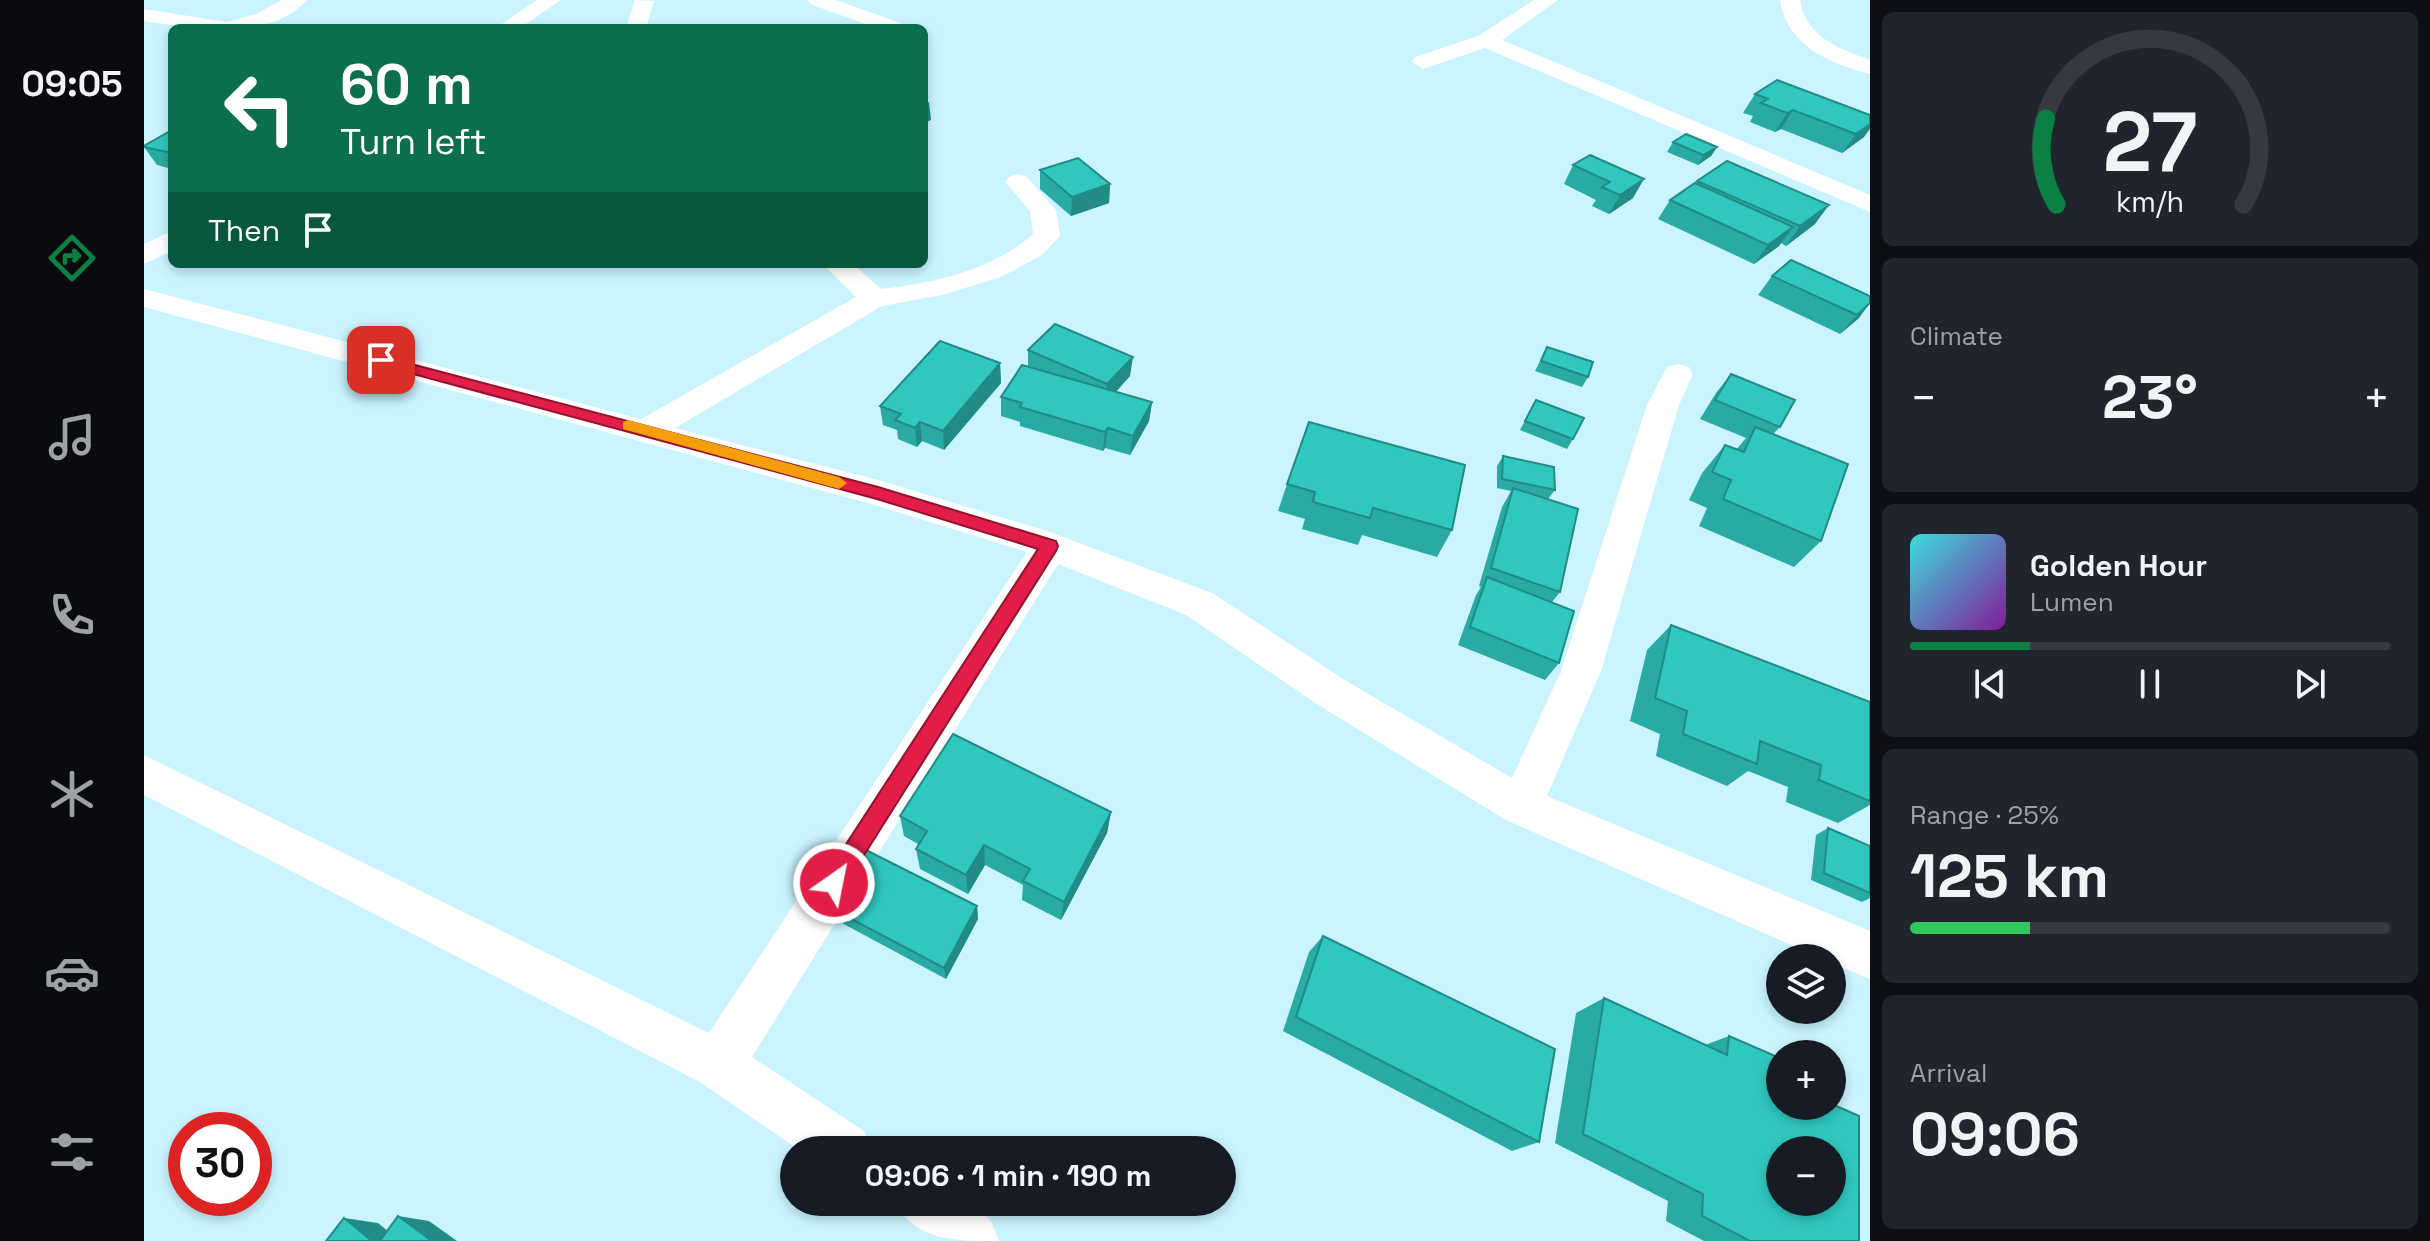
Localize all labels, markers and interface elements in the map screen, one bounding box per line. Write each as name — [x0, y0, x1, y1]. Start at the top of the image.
text: 60 m — [340, 49, 473, 120]
icon: left — [208, 56, 312, 160]
text: 09:05 — [21, 61, 123, 107]
text: 27 — [2103, 88, 2197, 194]
text: Turn left — [340, 119, 487, 165]
text: km/h — [2116, 184, 2184, 220]
icon: arrive — [296, 208, 340, 252]
text: Then — [208, 211, 280, 250]
icon: directions — [44, 230, 100, 286]
text: Climate — [1910, 319, 2003, 353]
pin — [347, 326, 415, 394]
icon: arrive — [359, 338, 403, 382]
text: 23° — [2102, 359, 2198, 436]
text: − — [1910, 370, 1937, 426]
text: + — [2363, 370, 2390, 426]
icon: music — [44, 409, 100, 465]
text: Golden Hour — [2030, 546, 2207, 585]
text: Lumen — [2030, 585, 2114, 619]
icon: phone — [44, 587, 100, 643]
icon: previous — [1968, 662, 2012, 706]
icon: pause — [2128, 662, 2172, 706]
icon: next — [2288, 662, 2332, 706]
icon: climate — [44, 766, 100, 822]
text: Range · 25% — [1910, 798, 2059, 832]
text: 125 km — [1910, 838, 2109, 915]
position arrow — [792, 841, 876, 925]
map controls — [1766, 944, 1846, 1216]
button: layers — [1766, 944, 1846, 1024]
icon: car — [44, 945, 100, 1001]
button: + — [1766, 1040, 1846, 1120]
text: Arrival — [1910, 1056, 1987, 1090]
text: 09:06 — [1910, 1096, 2080, 1173]
speed limit sign: 30 — [168, 1112, 272, 1216]
icon: filters — [44, 1124, 100, 1180]
button: − — [1766, 1136, 1846, 1216]
text: 09:06 · 1 min · 190 m — [865, 1156, 1151, 1195]

